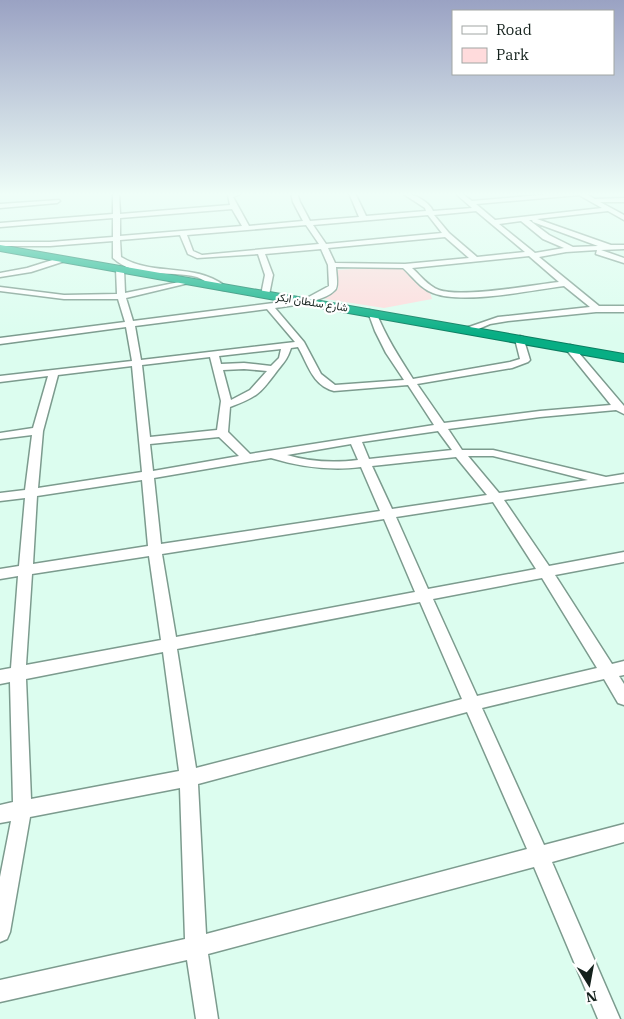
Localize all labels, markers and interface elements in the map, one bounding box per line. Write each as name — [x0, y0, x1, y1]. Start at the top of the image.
legend — [452, 10, 614, 75]
text: Road — [496, 20, 532, 39]
text: Park — [496, 45, 529, 64]
street label: شارع سلطان ابكر — [274, 289, 349, 316]
north arrow — [564, 959, 614, 1009]
text: N — [584, 987, 599, 1007]

